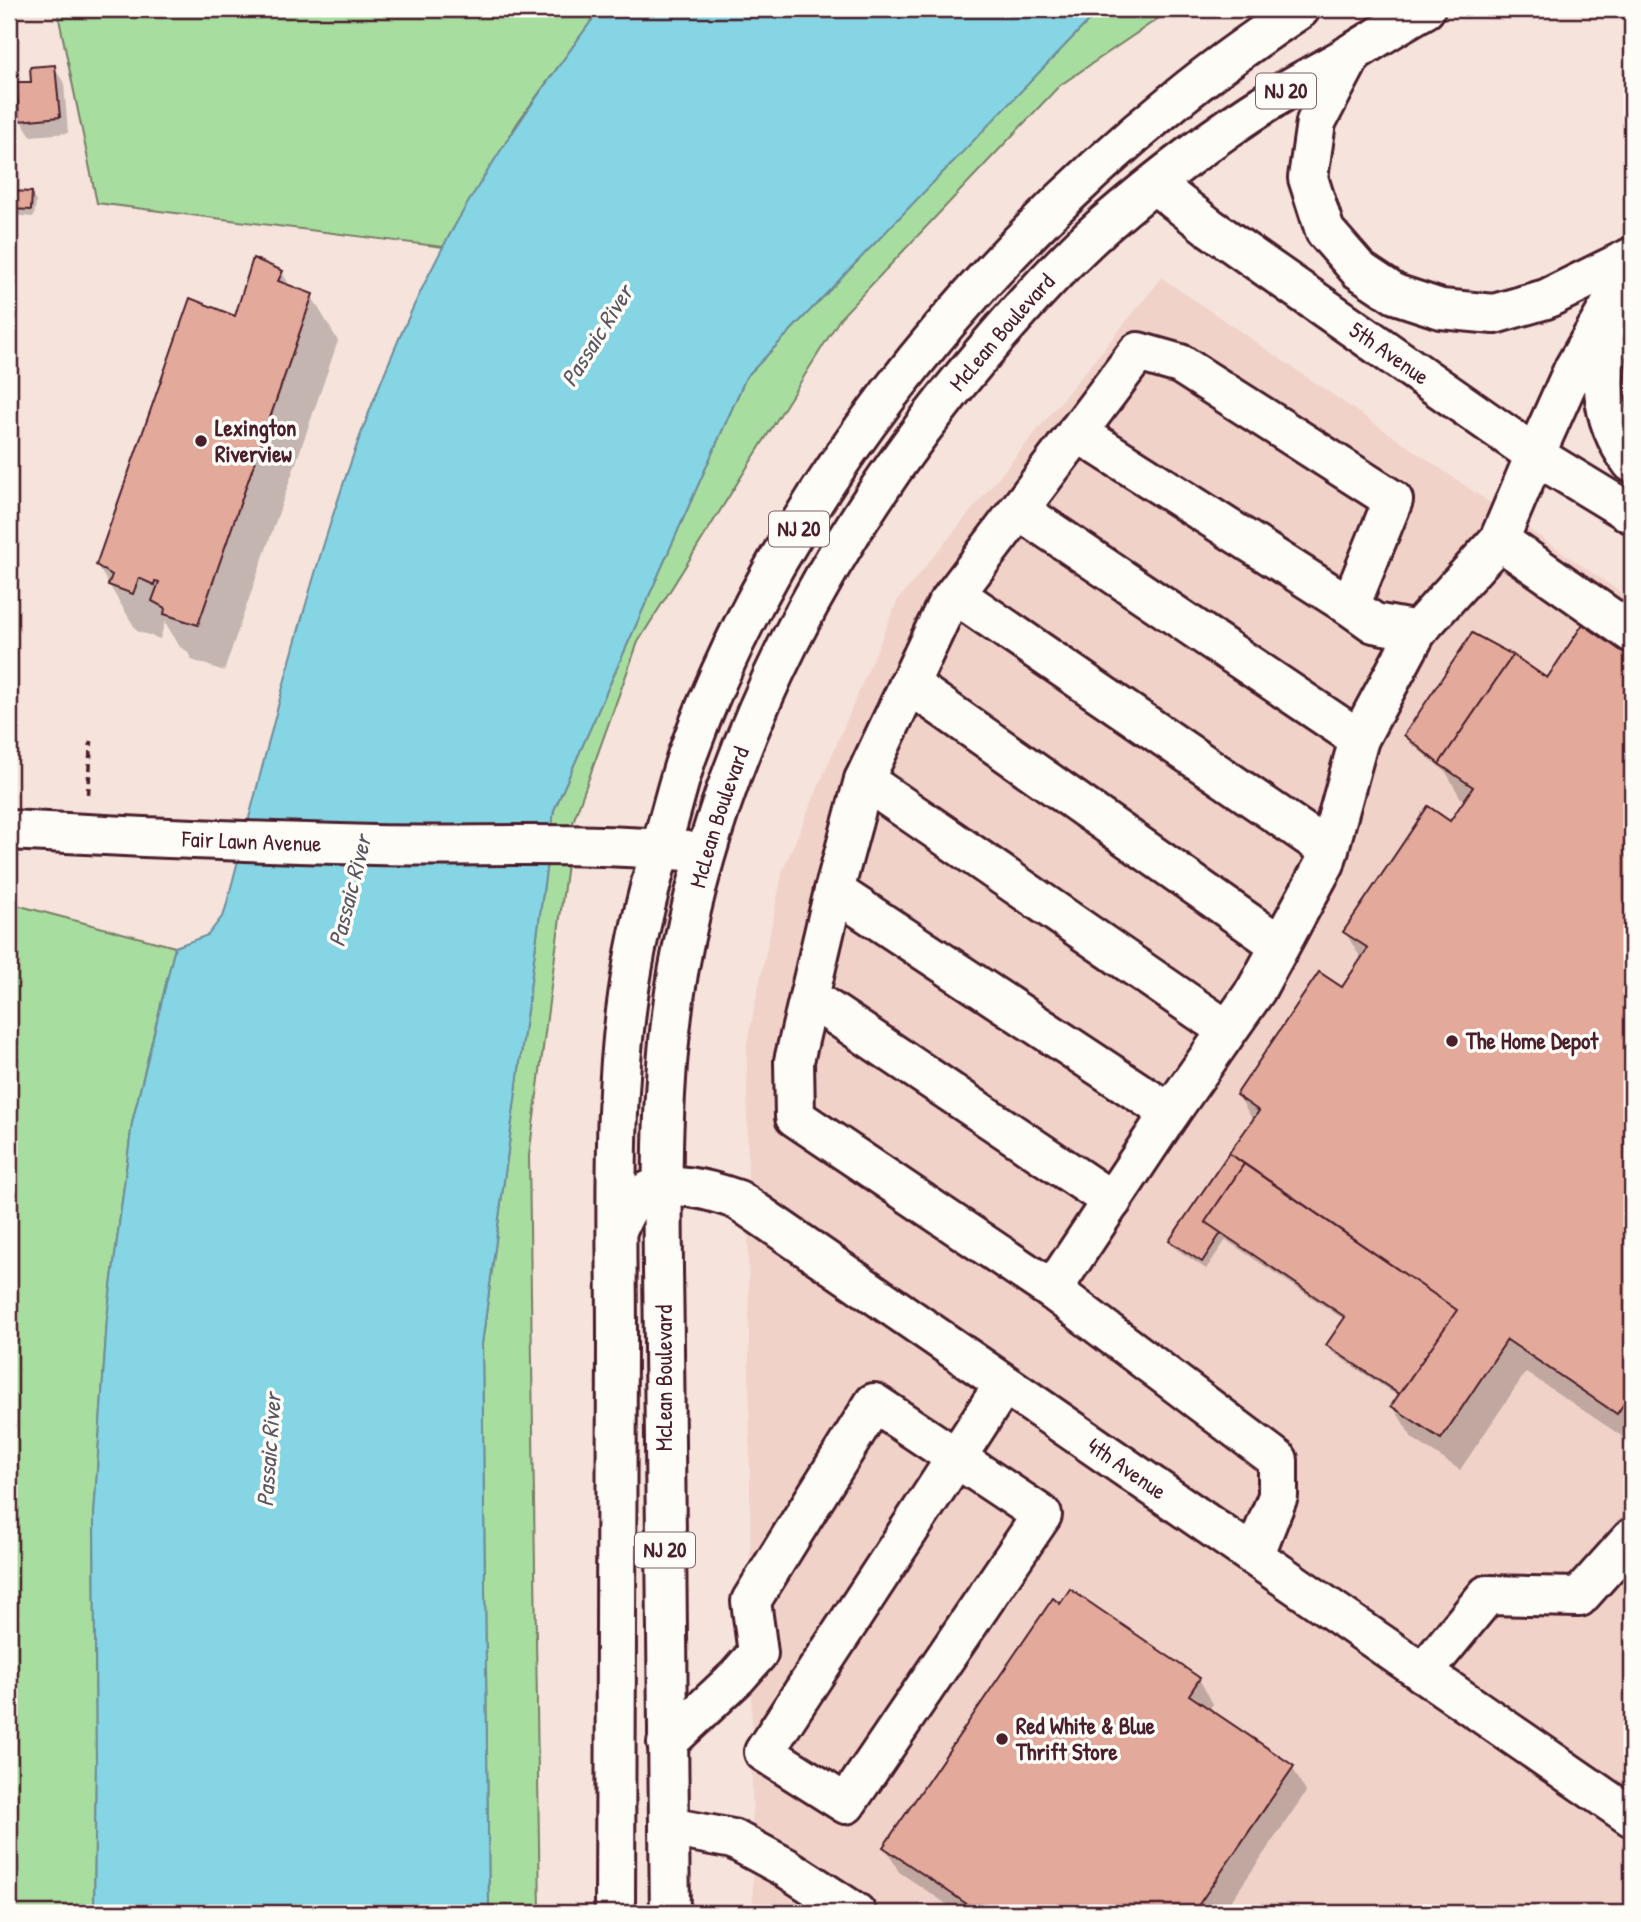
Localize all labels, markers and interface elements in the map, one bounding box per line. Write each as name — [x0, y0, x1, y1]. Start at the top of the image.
road number: NJ 20 — [1256, 74, 1316, 108]
street label: McLean Boulevard — [942, 266, 1061, 397]
water label: Passaic River — [552, 276, 641, 392]
street label: 5th Avenue — [1344, 314, 1436, 392]
place label: Lexington Riverview — [215, 412, 296, 469]
marker: Lexington Riverview — [193, 433, 209, 449]
road number: NJ 20 — [769, 512, 829, 546]
street label: McLean Boulevard — [681, 742, 756, 891]
street label: Fair Lawn Avenue — [181, 823, 322, 859]
water label: Passaic River — [320, 829, 379, 950]
place label: The Home Depot — [1465, 1025, 1599, 1057]
marker: The Home Depot — [1444, 1033, 1460, 1049]
street label: McLean Boulevard — [648, 1305, 679, 1451]
water label: Passaic River — [248, 1389, 288, 1508]
street label: 4th Avenue — [1081, 1430, 1173, 1506]
road number: NJ 20 — [635, 1532, 695, 1568]
place label: Red White & Blue Thrift Store — [1015, 1710, 1156, 1767]
marker: Red White & Blue Thrift Store — [994, 1731, 1010, 1747]

